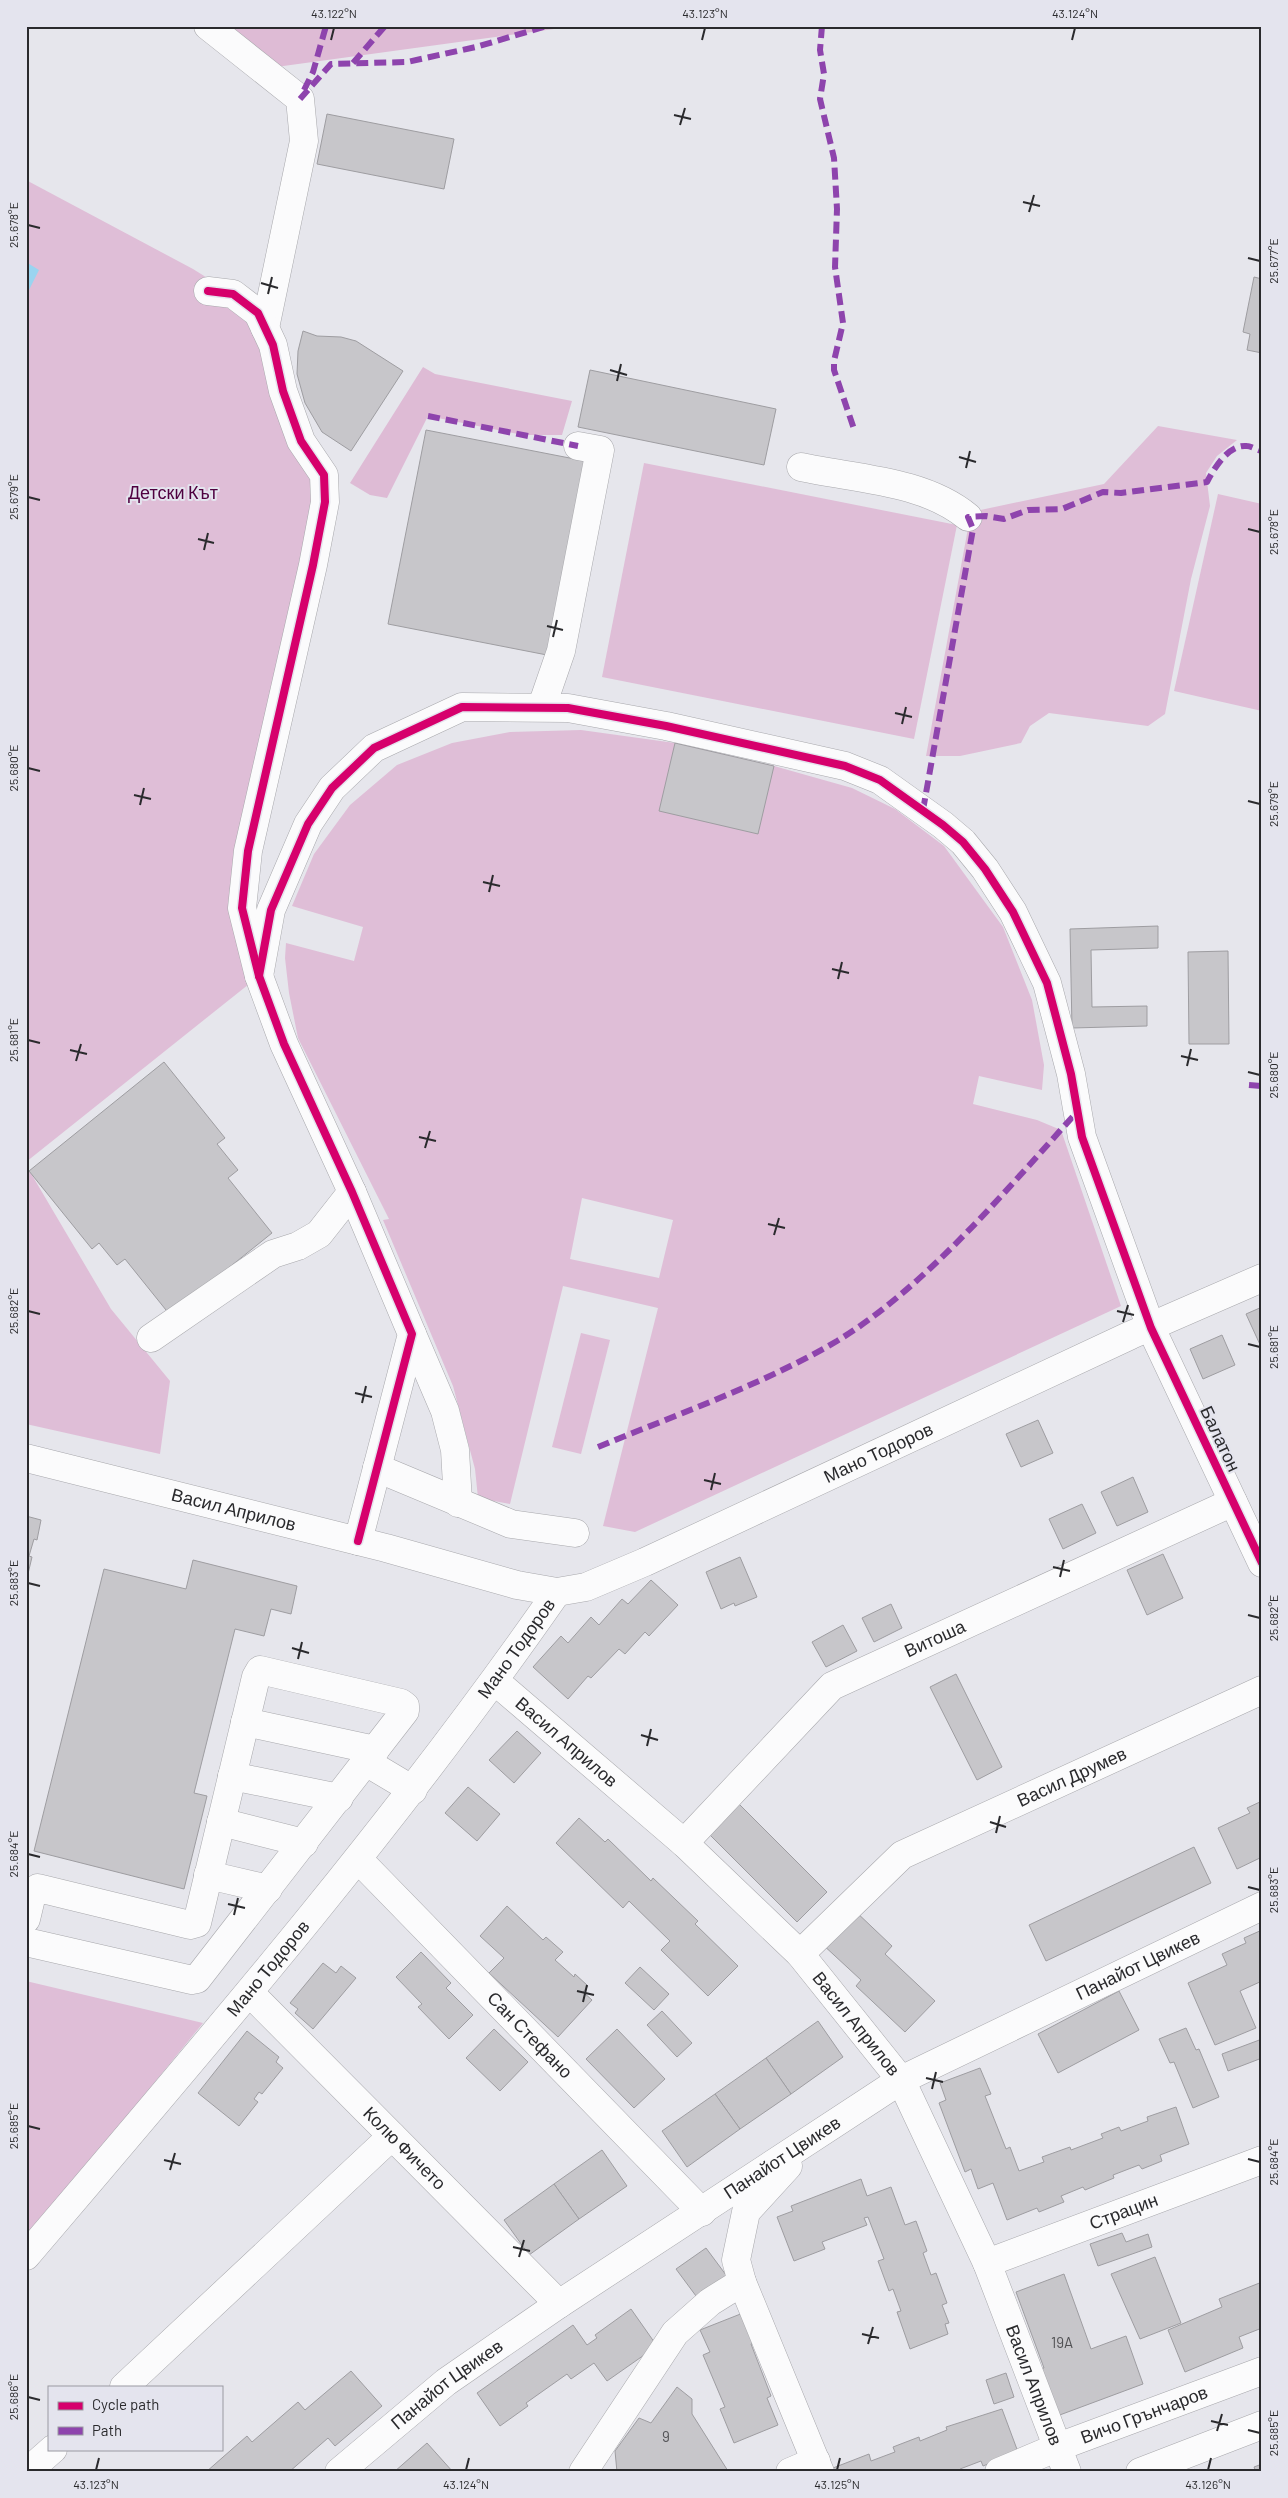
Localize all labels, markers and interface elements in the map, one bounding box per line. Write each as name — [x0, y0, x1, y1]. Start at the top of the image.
text: 43.122°N — [311, 6, 357, 20]
text: 43.123°N — [682, 6, 728, 20]
text: 43.124°N — [1052, 6, 1098, 20]
text: 25.678°E — [6, 202, 20, 248]
text: 25.677°E — [1266, 238, 1280, 284]
text: 25.679°E — [6, 474, 20, 520]
park label: Детски Кът — [128, 481, 218, 503]
text: 25.678°E — [1266, 509, 1280, 555]
text: 25.680°E — [6, 745, 20, 791]
text: 25.679°E — [1266, 781, 1280, 827]
text: 25.681°E — [6, 1018, 20, 1062]
text: 25.680°E — [1266, 1052, 1280, 1098]
text: 25.682°E — [6, 1288, 20, 1334]
text: 25.681°E — [1266, 1325, 1280, 1369]
street label: Балатон — [1196, 1402, 1246, 1475]
street label: Мано Тодоров — [820, 1417, 936, 1487]
street label: Васил Априлов — [169, 1483, 298, 1535]
text: 25.683°E — [6, 1560, 20, 1606]
street label: Мано Тодоров — [472, 1594, 559, 1702]
text: 25.682°E — [1266, 1595, 1280, 1641]
street label: Витоша — [901, 1614, 969, 1661]
street label: Васил Априлов — [512, 1692, 623, 1791]
street label: Васил Друмев — [1013, 1742, 1130, 1811]
text: 25.684°E — [6, 1831, 20, 1877]
text: 25.683°E — [1266, 1867, 1280, 1913]
street label: Мано Тодоров — [222, 1915, 314, 2020]
street label: Панайот Цвикев — [1072, 1926, 1203, 2004]
street label: Васил Априлов — [808, 1967, 905, 2080]
street label: Сан Стефано — [483, 1986, 578, 2082]
street label: Колю Фичето — [359, 2101, 451, 2194]
text: 25.685°E — [6, 2103, 20, 2149]
street label: Панайот Цвикев — [719, 2111, 844, 2203]
text: 25.684°E — [1266, 2139, 1280, 2185]
street label: Страцин — [1086, 2188, 1161, 2234]
street label: Васил Априлов — [1002, 2321, 1068, 2448]
house number: 19A — [1051, 2333, 1073, 2351]
street label: Панайот Цвикев — [386, 2334, 507, 2434]
text: 25.686°E — [6, 2374, 20, 2420]
street label: Вичо Грънчаров — [1077, 2380, 1210, 2448]
legend — [48, 2386, 222, 2450]
text: Cycle path — [92, 2395, 159, 2413]
text: 25.685°E — [1266, 2410, 1280, 2456]
text: Path — [92, 2421, 122, 2439]
house number: 9 — [662, 2427, 670, 2445]
text: 43.123°N — [73, 2477, 119, 2491]
text: 43.124°N — [443, 2477, 489, 2491]
text: 43.125°N — [814, 2477, 860, 2491]
text: 43.126°N — [1185, 2477, 1231, 2491]

